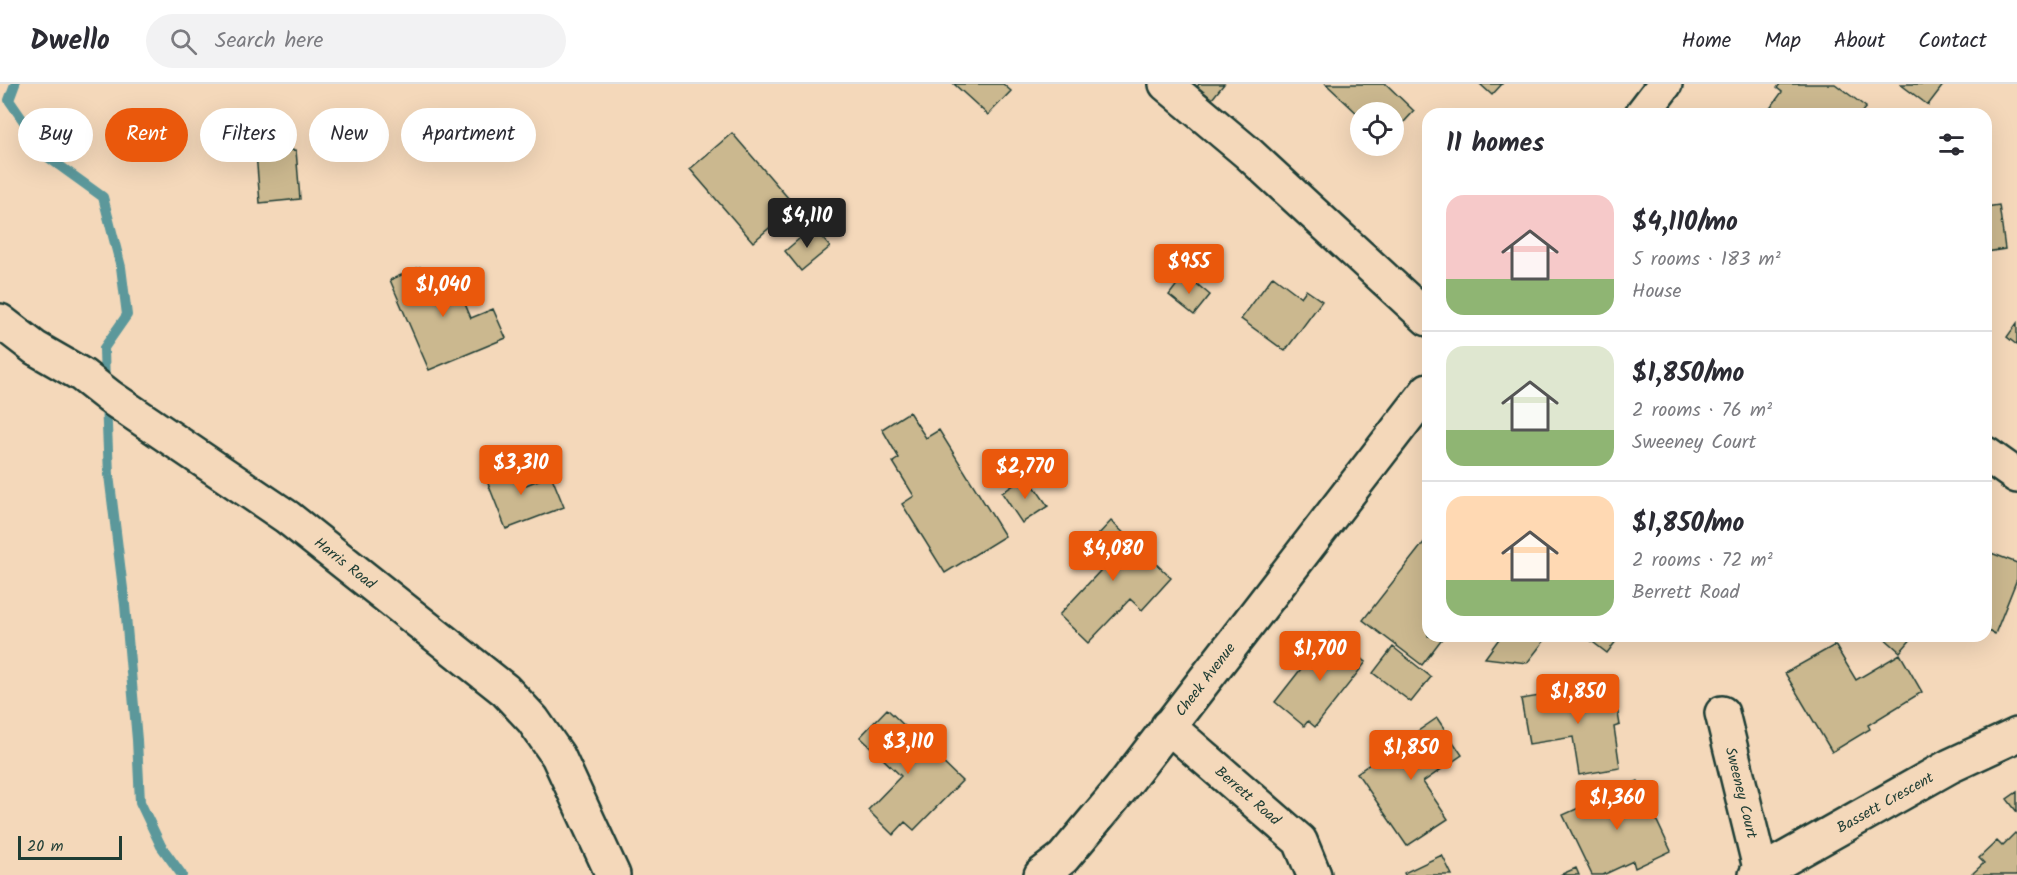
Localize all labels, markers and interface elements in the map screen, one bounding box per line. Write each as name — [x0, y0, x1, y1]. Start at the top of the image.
search box — [146, 14, 566, 68]
text: Dwello — [30, 19, 110, 64]
text: Search here — [215, 24, 323, 59]
icon: search — [167, 25, 200, 58]
text: Home — [1682, 25, 1731, 58]
text: Map — [1764, 25, 1801, 58]
text: About — [1834, 25, 1885, 58]
text: Contact — [1918, 25, 1987, 58]
map controls — [1350, 102, 1404, 156]
button: locate — [1350, 102, 1404, 156]
chip: Buy — [18, 108, 93, 162]
chip: Rent — [105, 108, 188, 162]
chip: Filters — [200, 108, 297, 162]
chip: New — [309, 108, 389, 162]
chip: Apartment — [401, 108, 536, 162]
text: 11 homes — [1446, 123, 1544, 165]
icon: filters — [1935, 128, 1968, 161]
pin: $4,110 — [758, 198, 856, 249]
text: $4,110 — [782, 201, 832, 233]
text: $4,110/mo — [1632, 202, 1738, 244]
icon: home — [1494, 219, 1566, 291]
pin: $955 — [1153, 244, 1225, 295]
text: 5 rooms · 183 m² — [1632, 244, 1781, 276]
text: $955 — [1168, 247, 1210, 279]
pin: $1,040 — [394, 267, 492, 318]
text: $1,040 — [416, 270, 470, 302]
text: House — [1632, 276, 1682, 308]
text: $1,850/mo — [1632, 353, 1744, 395]
icon: home — [1494, 370, 1566, 442]
text: 2 rooms · 76 m² — [1632, 395, 1772, 427]
text: Sweeney Court — [1632, 427, 1756, 459]
pin: $3,310 — [472, 445, 570, 496]
text: $3,310 — [493, 448, 549, 480]
pin: $2,770 — [976, 449, 1074, 500]
text: $2,770 — [996, 452, 1054, 484]
text: $1,850/mo — [1632, 503, 1744, 545]
icon: home — [1494, 520, 1566, 592]
pin: $4,080 — [1064, 531, 1162, 582]
street label: Harris Road — [308, 532, 381, 596]
text: $4,080 — [1083, 534, 1143, 566]
text: 2 rooms · 72 m² — [1632, 545, 1773, 577]
text: Berrett Road — [1632, 577, 1740, 609]
pin: $1,700 — [1271, 631, 1369, 682]
text: $1,700 — [1293, 634, 1347, 666]
street label: Cheek Avenue — [1170, 638, 1242, 722]
pin: $1,850 — [1529, 674, 1627, 725]
text: $1,850 — [1550, 677, 1606, 709]
pin: $3,110 — [859, 724, 957, 775]
text: $3,110 — [883, 727, 933, 759]
pin: $1,850 — [1362, 730, 1460, 781]
text: $1,850 — [1383, 733, 1439, 765]
street label: Sweeney Court — [1718, 745, 1763, 841]
street label: Berrett Road — [1209, 761, 1286, 832]
street label: Bassett Crescent — [1832, 766, 1939, 840]
pin: $1,360 — [1568, 780, 1666, 831]
text: $1,360 — [1589, 783, 1645, 815]
scale bar — [18, 833, 122, 860]
text: 20 m — [27, 834, 63, 859]

